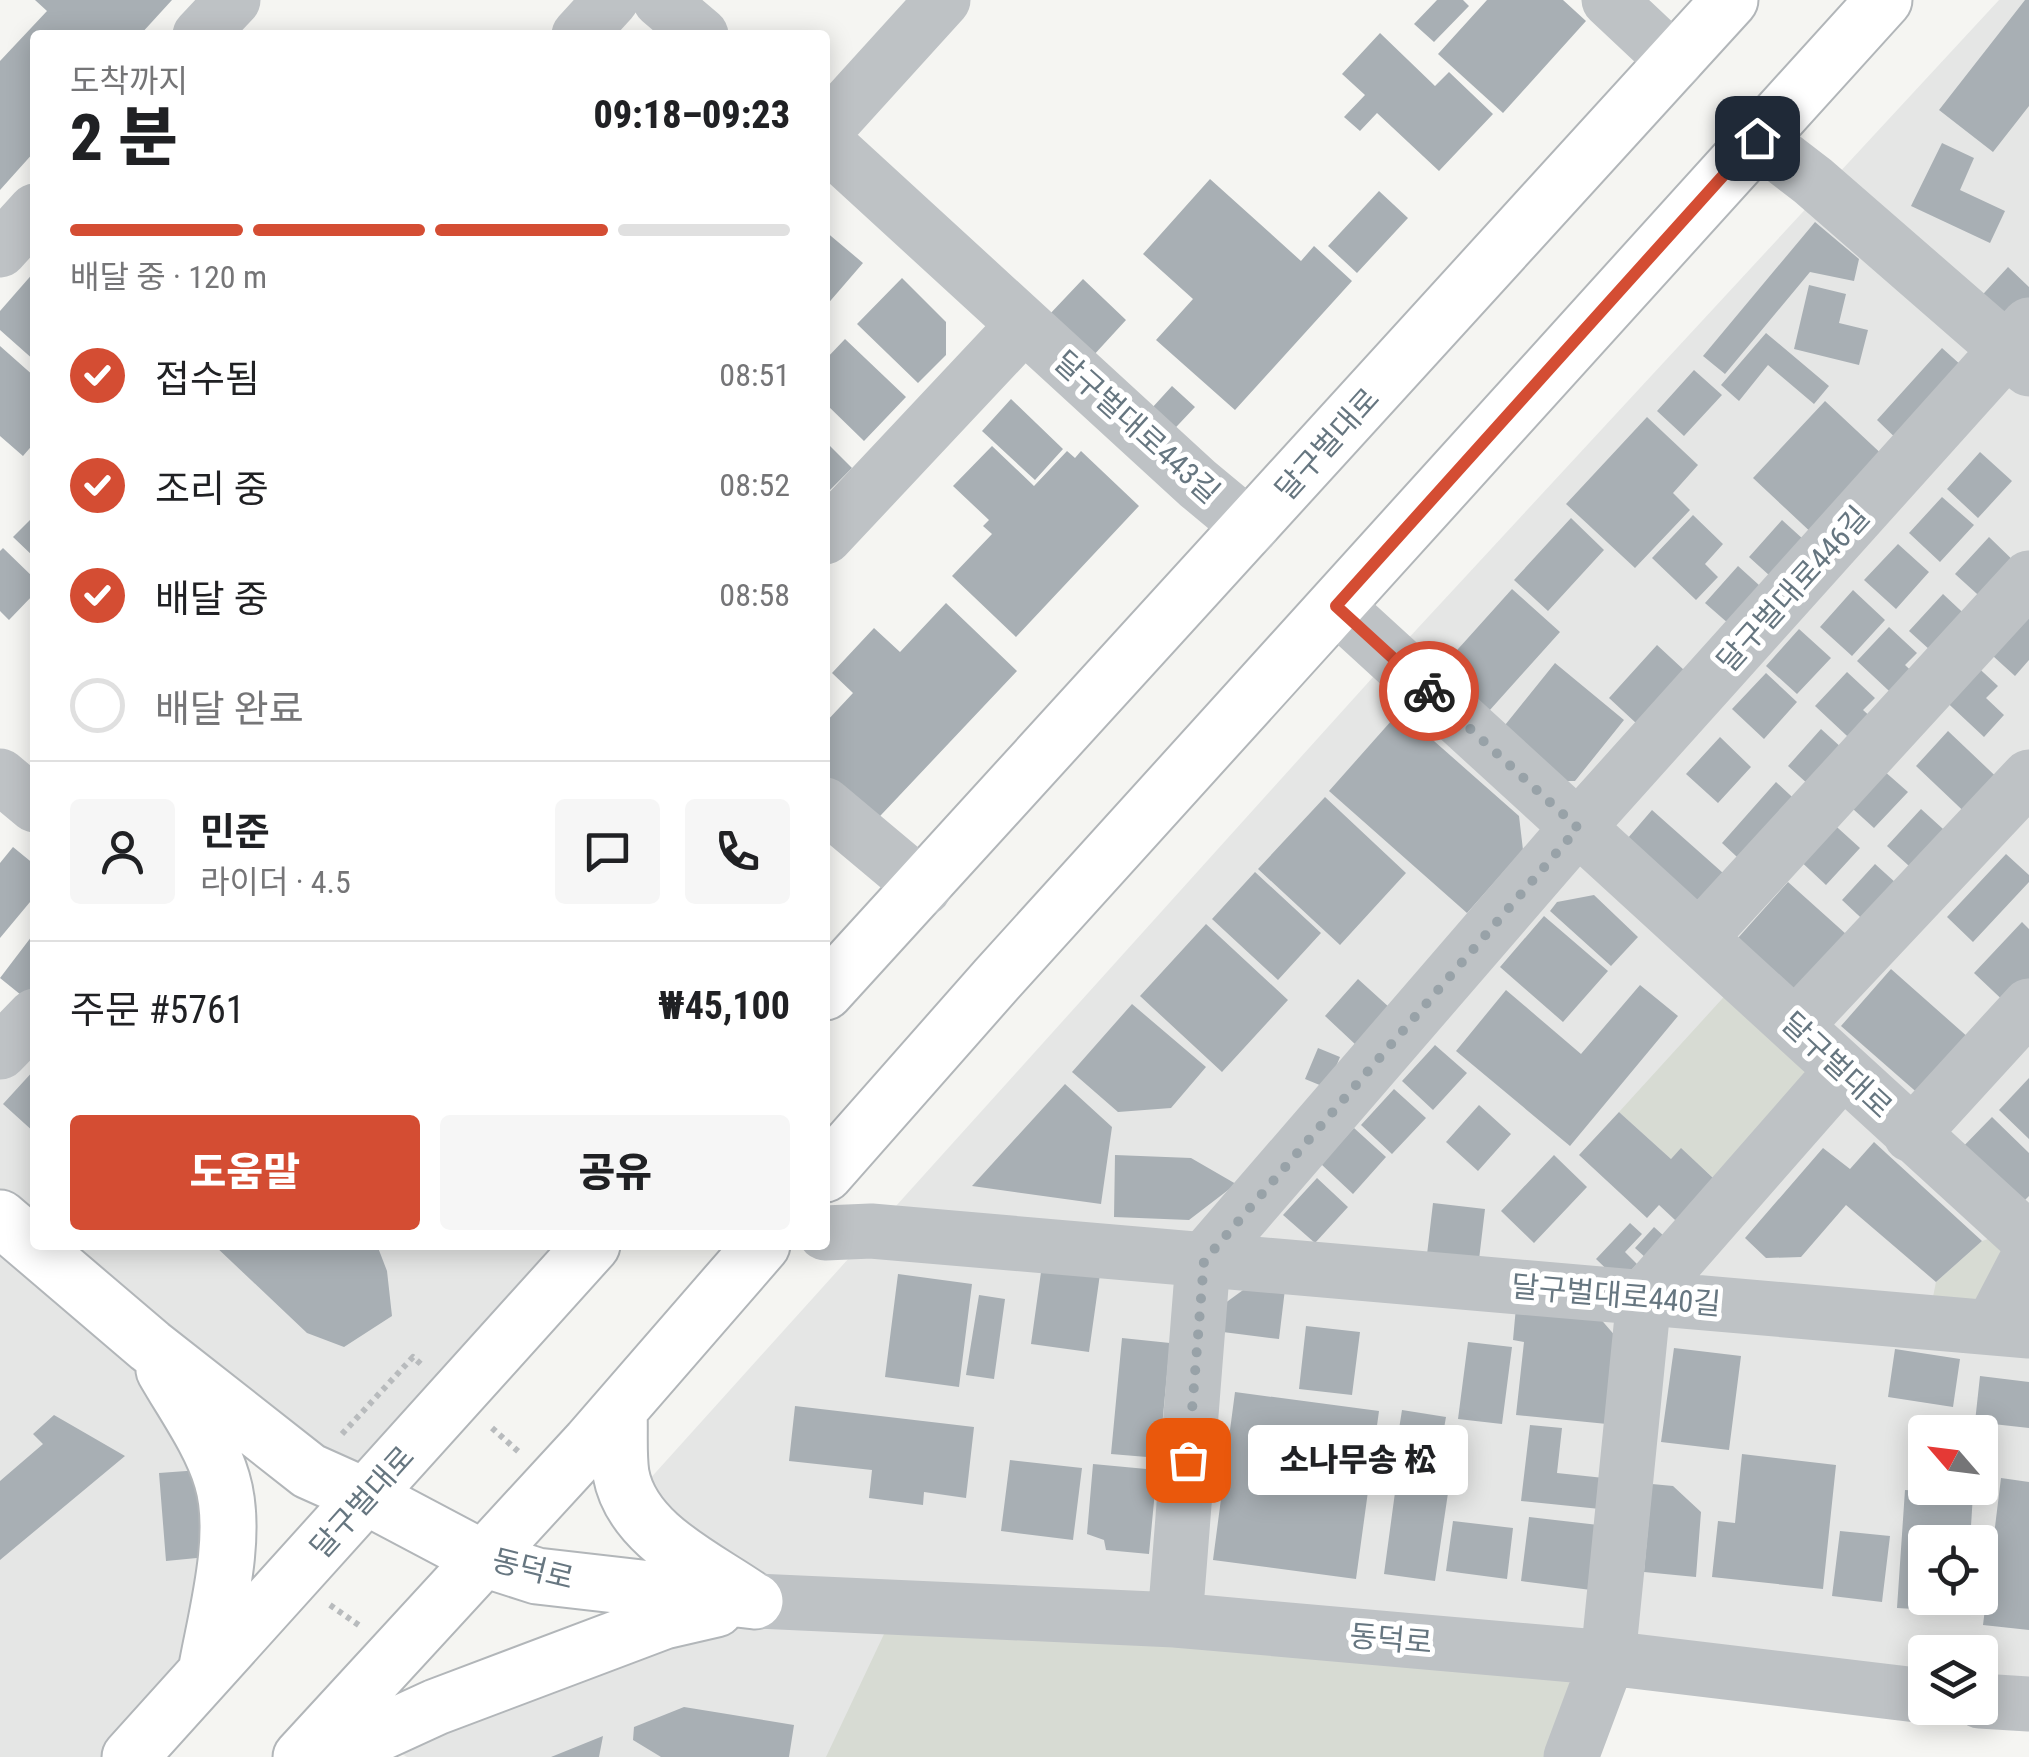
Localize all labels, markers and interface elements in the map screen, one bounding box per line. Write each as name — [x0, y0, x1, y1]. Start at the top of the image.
text: 도착까지 — [70, 62, 188, 100]
text: 09:18–09:23 — [593, 93, 790, 137]
pin — [1715, 96, 1800, 181]
text: 2 분 — [70, 100, 178, 176]
icon: home — [1730, 111, 1785, 166]
text: 배달 중 · 120 m — [70, 258, 267, 296]
street label: 달구벌대로443길 — [1047, 344, 1227, 510]
icon: check — [70, 348, 125, 403]
text: 08:51 — [719, 356, 790, 394]
text: 접수됨 — [155, 357, 260, 401]
street label: 달구벌대로 — [1268, 381, 1386, 507]
icon: check — [70, 458, 125, 513]
text: 08:52 — [719, 466, 790, 504]
text: 조리 중 — [155, 467, 269, 511]
street label: 달구벌대로446길 — [1710, 499, 1876, 679]
icon: check — [70, 568, 125, 623]
text: 08:58 — [719, 576, 790, 614]
text: 배달 중 — [155, 577, 269, 621]
courier — [1379, 641, 1479, 741]
icon: bike — [1402, 664, 1457, 719]
text: 배달 완료 — [155, 687, 304, 731]
button: person — [70, 799, 175, 904]
button: chat — [555, 799, 660, 904]
button: phone — [685, 799, 790, 904]
text: 민준 — [200, 810, 270, 854]
text: 라이더 · 4.5 — [200, 863, 351, 901]
text: ₩45,100 — [658, 984, 790, 1028]
text: 주문 #5761 — [70, 988, 245, 1032]
street label: 달구벌대로 — [1775, 1005, 1899, 1125]
button: 도움말 — [70, 1115, 420, 1230]
button: 공유 — [440, 1115, 790, 1230]
street label: 달구벌대로440길 — [1510, 1268, 1722, 1322]
north arrow — [1908, 1415, 1998, 1505]
map controls — [1908, 1415, 1998, 1725]
pin — [1146, 1418, 1231, 1503]
callout: 소나무송 松 — [1248, 1425, 1468, 1495]
icon: bag — [1161, 1433, 1216, 1488]
street label: 달구벌대로 — [303, 1439, 421, 1565]
text: 소나무송 松 — [1279, 1441, 1437, 1479]
button: locate — [1908, 1525, 1998, 1615]
street label: 동덕로 — [489, 1542, 577, 1596]
street label: 동덕로 — [1348, 1618, 1434, 1660]
button: layers — [1908, 1635, 1998, 1725]

